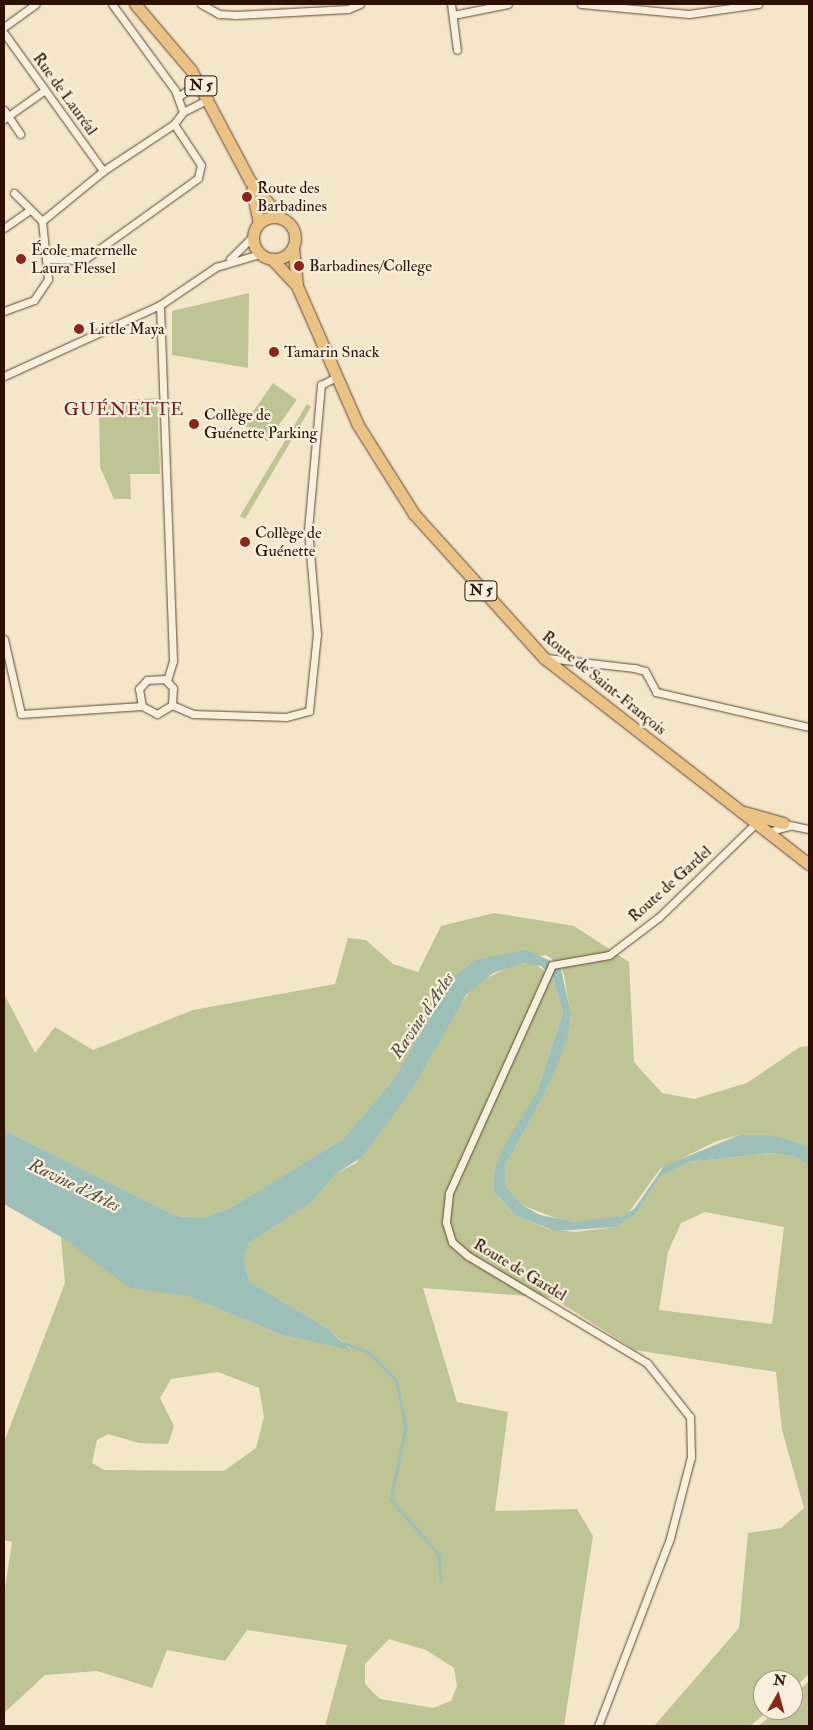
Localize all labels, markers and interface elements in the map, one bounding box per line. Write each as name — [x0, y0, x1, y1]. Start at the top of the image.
street label: Rue de Lauréal — [29, 49, 101, 139]
road number: N 5 — [184, 74, 218, 98]
place label: Route des Barbadines — [257, 178, 327, 216]
marker: Route des Barbadines — [241, 191, 253, 203]
place label: École maternelle Laura Flessel — [31, 240, 137, 278]
marker: École maternelle Laura Flessel — [15, 253, 27, 265]
place label: Barbadines/College — [309, 256, 432, 276]
marker: Barbadines/College — [293, 260, 305, 272]
place label: Little Maya — [89, 319, 165, 339]
marker: Little Maya — [73, 323, 85, 335]
place label: Tamarin Snack — [284, 342, 379, 362]
marker: Tamarin Snack — [268, 346, 280, 358]
district label: GUÉNETTE — [63, 399, 185, 421]
place label: Collège de Guénette Parking — [204, 405, 317, 443]
marker: Collège de Guénette Parking — [188, 418, 200, 430]
place label: Collège de Guénette — [255, 523, 322, 561]
marker: Collège de Guénette — [239, 536, 251, 548]
road number: N 5 — [464, 578, 498, 604]
street label: Route de Saint-François — [538, 627, 670, 739]
street label: Route de Gardel — [625, 842, 715, 926]
water label: Ravine d'Arles — [386, 969, 460, 1063]
water label: Ravine d'Arles — [25, 1155, 123, 1217]
street label: Route de Gardel — [470, 1235, 570, 1305]
north arrow — [753, 1670, 803, 1720]
text: N — [772, 1671, 787, 1690]

